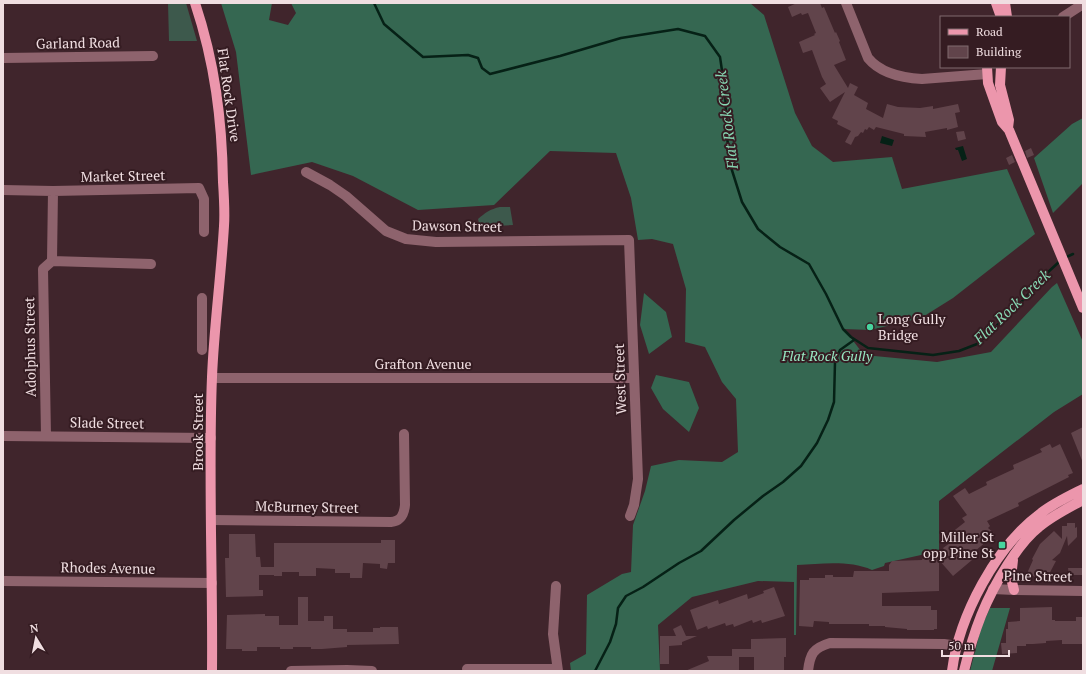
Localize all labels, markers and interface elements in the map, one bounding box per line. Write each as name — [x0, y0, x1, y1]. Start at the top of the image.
legend — [940, 16, 1070, 68]
text: Road — [976, 24, 1003, 39]
street label: Garland Road — [36, 32, 120, 53]
text: Building — [976, 44, 1022, 59]
street label: Flat Rock Drive — [214, 47, 245, 143]
water label: Flat Rock Creek — [710, 69, 742, 172]
street label: Market Street — [81, 165, 166, 186]
street label: Dawson Street — [412, 215, 503, 236]
water label: Flat Rock Creek — [968, 264, 1054, 349]
street label: Adolphus Street — [19, 296, 40, 397]
place label: Long Gully Bridge — [878, 309, 947, 344]
marker: Long Gully Bridge — [865, 322, 875, 332]
street label: West Street — [609, 342, 630, 415]
park label: Flat Rock Gully — [781, 346, 873, 365]
street label: Grafton Avenue — [375, 354, 471, 373]
street label: Brook Street — [188, 392, 207, 471]
street label: Slade Street — [70, 412, 145, 433]
street label: McBurney Street — [255, 496, 360, 517]
place label: Miller St opp Pine St — [923, 527, 995, 562]
marker: Miller St opp Pine St — [997, 540, 1007, 550]
street label: Rhodes Avenue — [60, 557, 156, 578]
street label: Pine Street — [1004, 565, 1073, 586]
north arrow — [16, 618, 56, 658]
text: N — [29, 620, 40, 636]
scale bar — [942, 632, 1009, 658]
text: 50 m — [948, 638, 975, 653]

